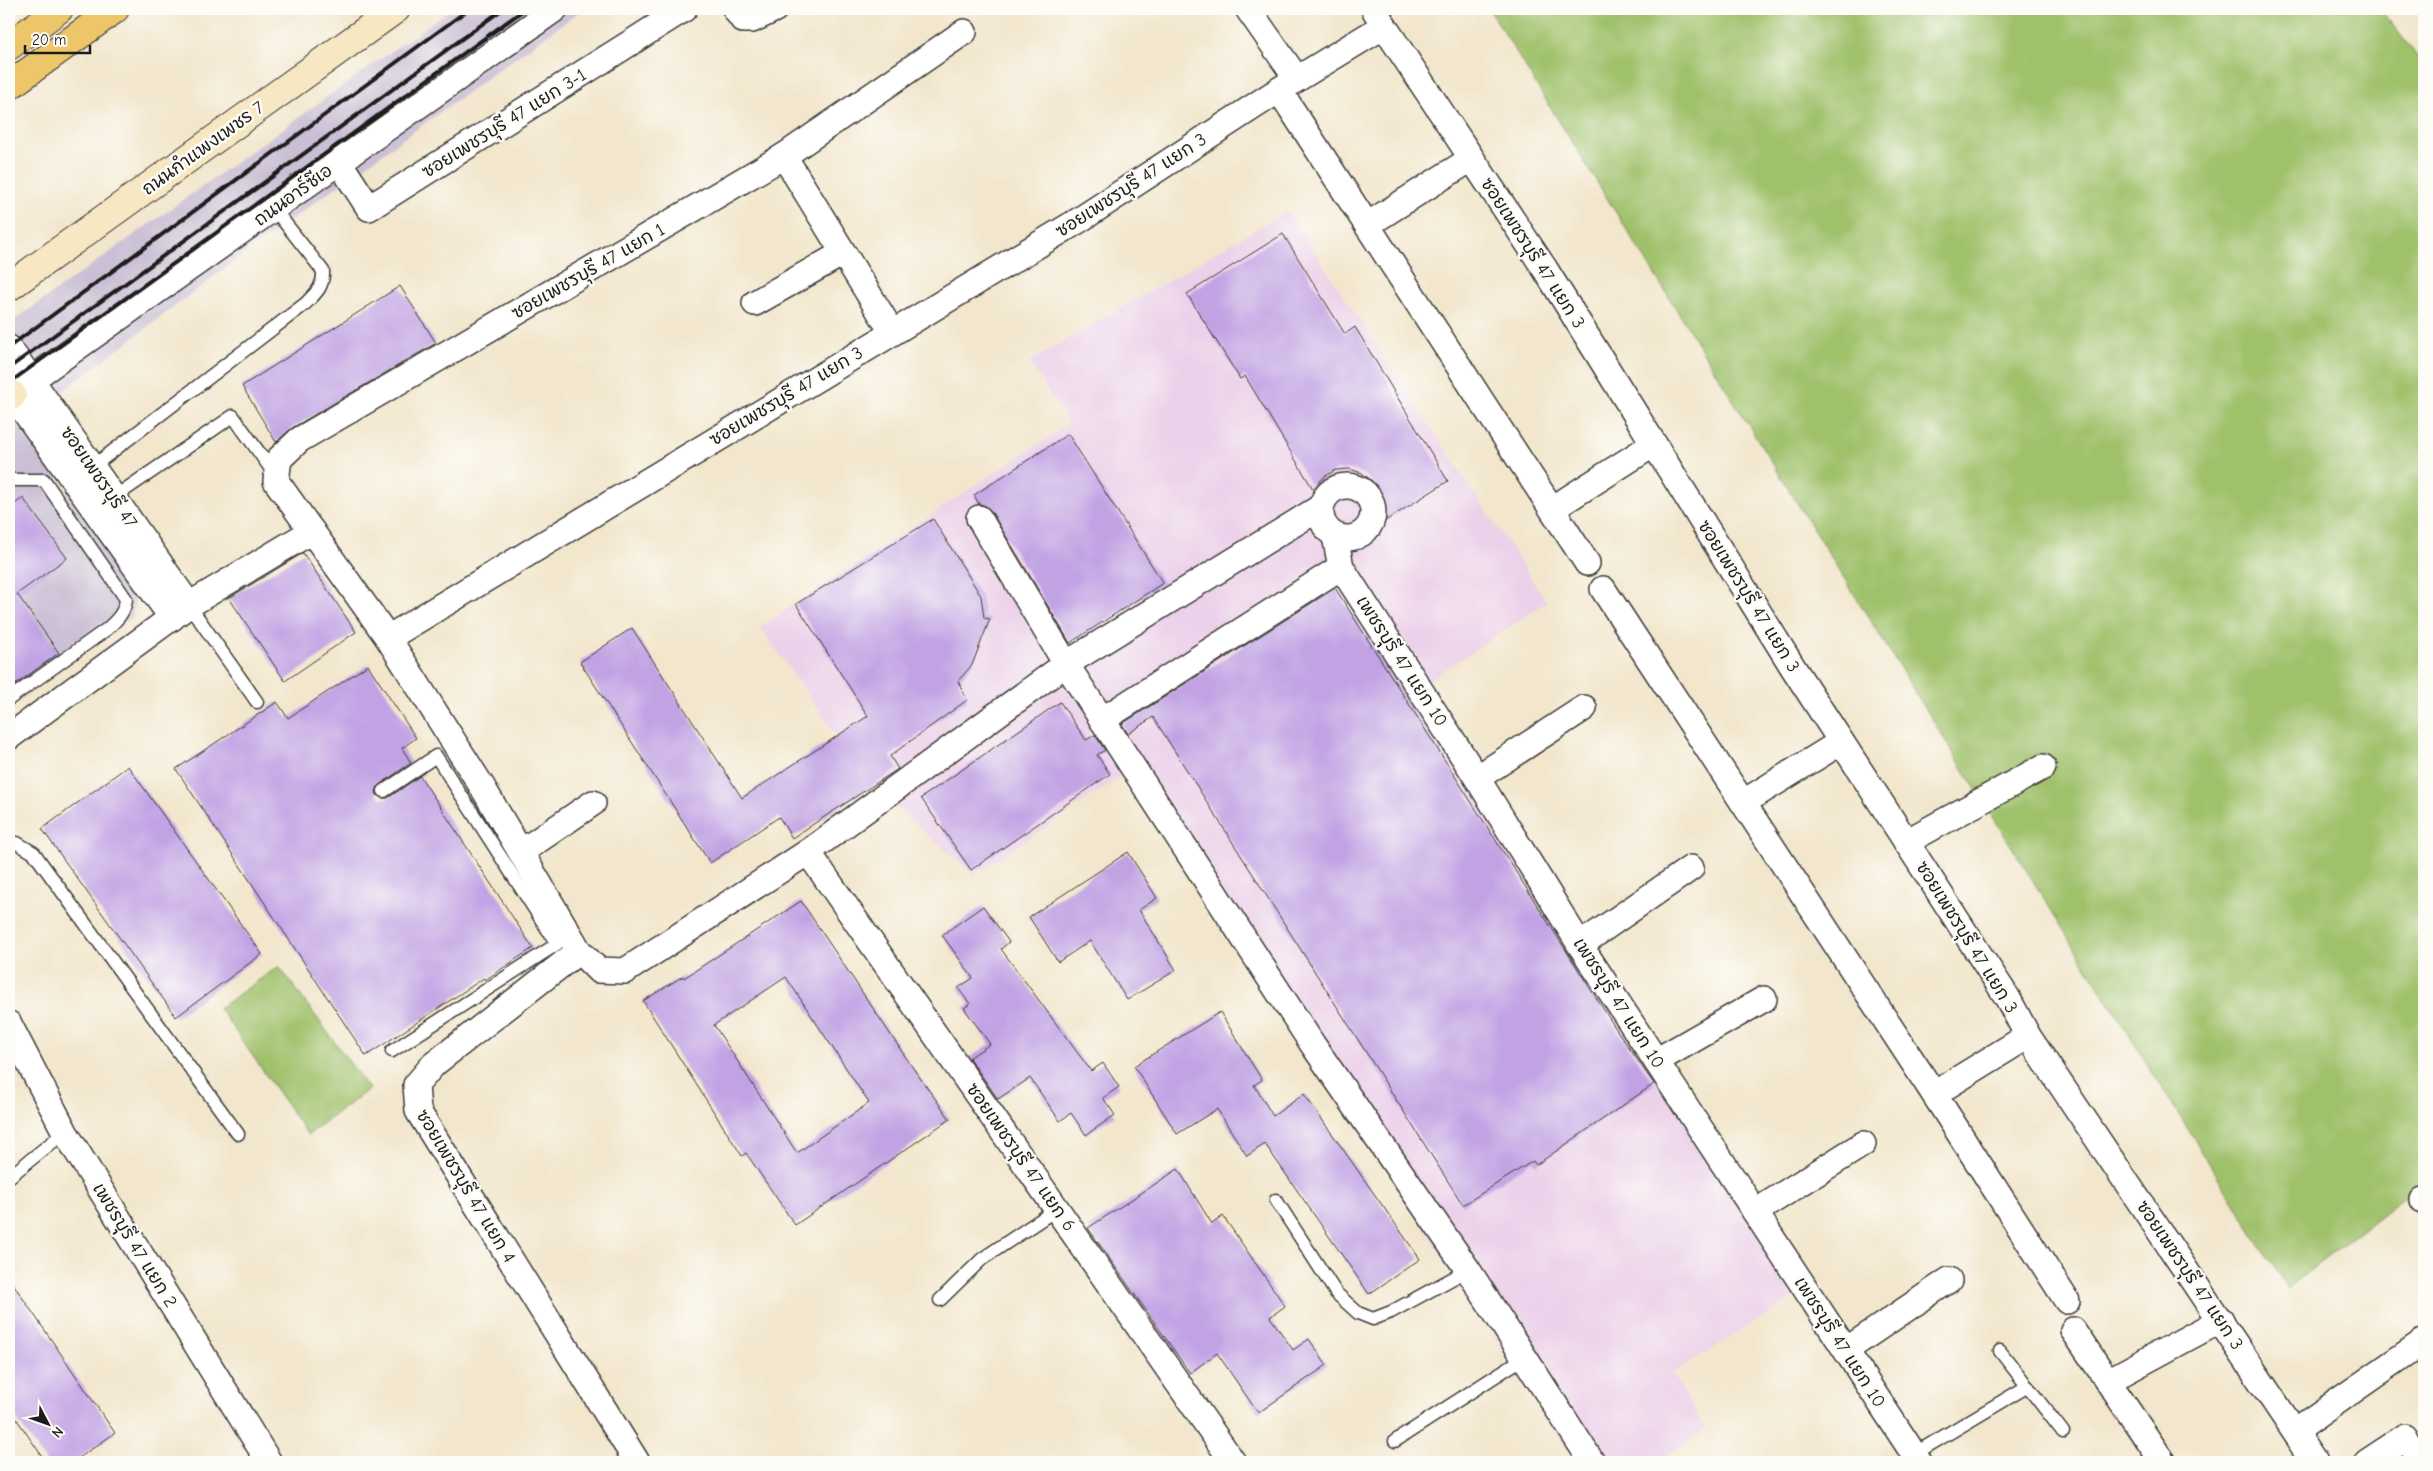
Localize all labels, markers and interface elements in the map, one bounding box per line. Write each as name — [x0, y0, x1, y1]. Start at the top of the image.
scale bar — [25, 22, 90, 54]
text: 20 m — [32, 31, 66, 49]
street label: ซอยเพชรบุรี 47 แยก 3-1 — [417, 63, 592, 185]
street label: ถนนกำแพงเพชร 7 — [137, 95, 269, 200]
street label: ซอยเพชรบุรี 47 แยก 3 — [1051, 127, 1212, 244]
street label: ถนนอาร์ซีเอ — [248, 158, 337, 231]
street label: ซอยเพชรบุรี 47 แยก 3 — [1474, 173, 1591, 334]
street label: ซอยเพชรบุรี 47 แยก 1 — [507, 217, 670, 326]
street label: ซอยเพชรบุรี 47 แยก 3 — [705, 341, 868, 453]
street label: ซอยเพชรบุรี 47 — [53, 421, 143, 534]
street label: ซอยเพชรบุรี 47 แยก 3 — [1691, 515, 1806, 678]
street label: เพชรบุุรี 47 แยก 10 — [1349, 591, 1453, 732]
street label: ซอยเพชรบุรี 47 แยก 3 — [1909, 856, 2024, 1019]
street label: เพชรบุุรี 47 แยก 10 — [1566, 933, 1670, 1074]
street label: ซอยเพชรบุรี 47 แยก 6 — [959, 1078, 1081, 1237]
street label: ซอยเพชรบุรี 47 แยก 4 — [409, 1105, 521, 1268]
street label: เพชรบุุรี 47 แยก 2 — [85, 1178, 183, 1313]
street label: ซอยเพชรบุรี 47 แยก 3 — [2129, 1196, 2249, 1355]
street label: เพชรบุุรี 47 แยก 10 — [1787, 1272, 1891, 1413]
north arrow — [22, 1398, 72, 1448]
text: N — [48, 1423, 67, 1441]

